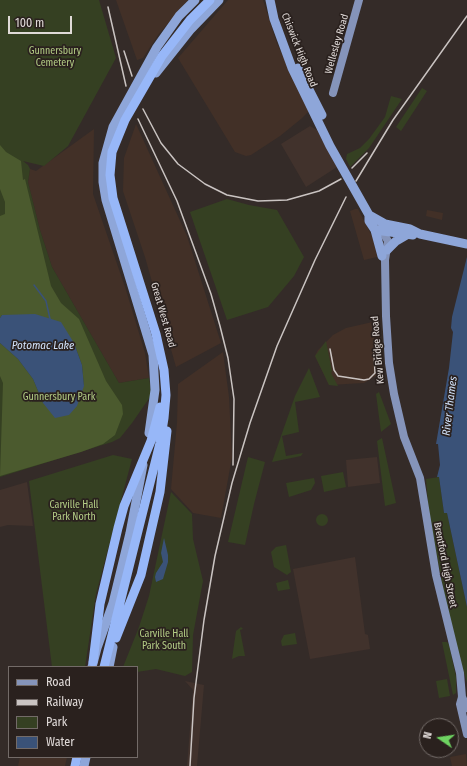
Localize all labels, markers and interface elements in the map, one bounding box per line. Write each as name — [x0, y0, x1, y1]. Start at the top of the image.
scale bar — [10, 8, 74, 34]
street label: Chiswick High Road — [279, 11, 319, 89]
street label: Wellesley Road — [323, 13, 351, 75]
text: 100 m — [15, 16, 44, 30]
park label: Gunnersbury Cemetery — [29, 45, 81, 68]
street label: Great West Road — [148, 281, 178, 349]
street label: Kew Bridge Road — [369, 315, 387, 385]
water label: Potomac Lake — [12, 339, 74, 353]
water label: River Thames — [440, 375, 460, 437]
park label: Gunnersbury Park — [23, 391, 95, 403]
park label: Carville Hall Park North — [50, 499, 98, 522]
street label: Brentford High Street — [431, 521, 459, 609]
park label: Carville Hall Park South — [140, 628, 188, 652]
legend — [8, 666, 138, 758]
text: Road — [46, 675, 71, 689]
text: Railway — [46, 695, 83, 709]
text: Park — [46, 715, 67, 729]
north arrow — [419, 718, 459, 758]
text: N — [421, 731, 435, 740]
text: Water — [46, 735, 74, 749]

